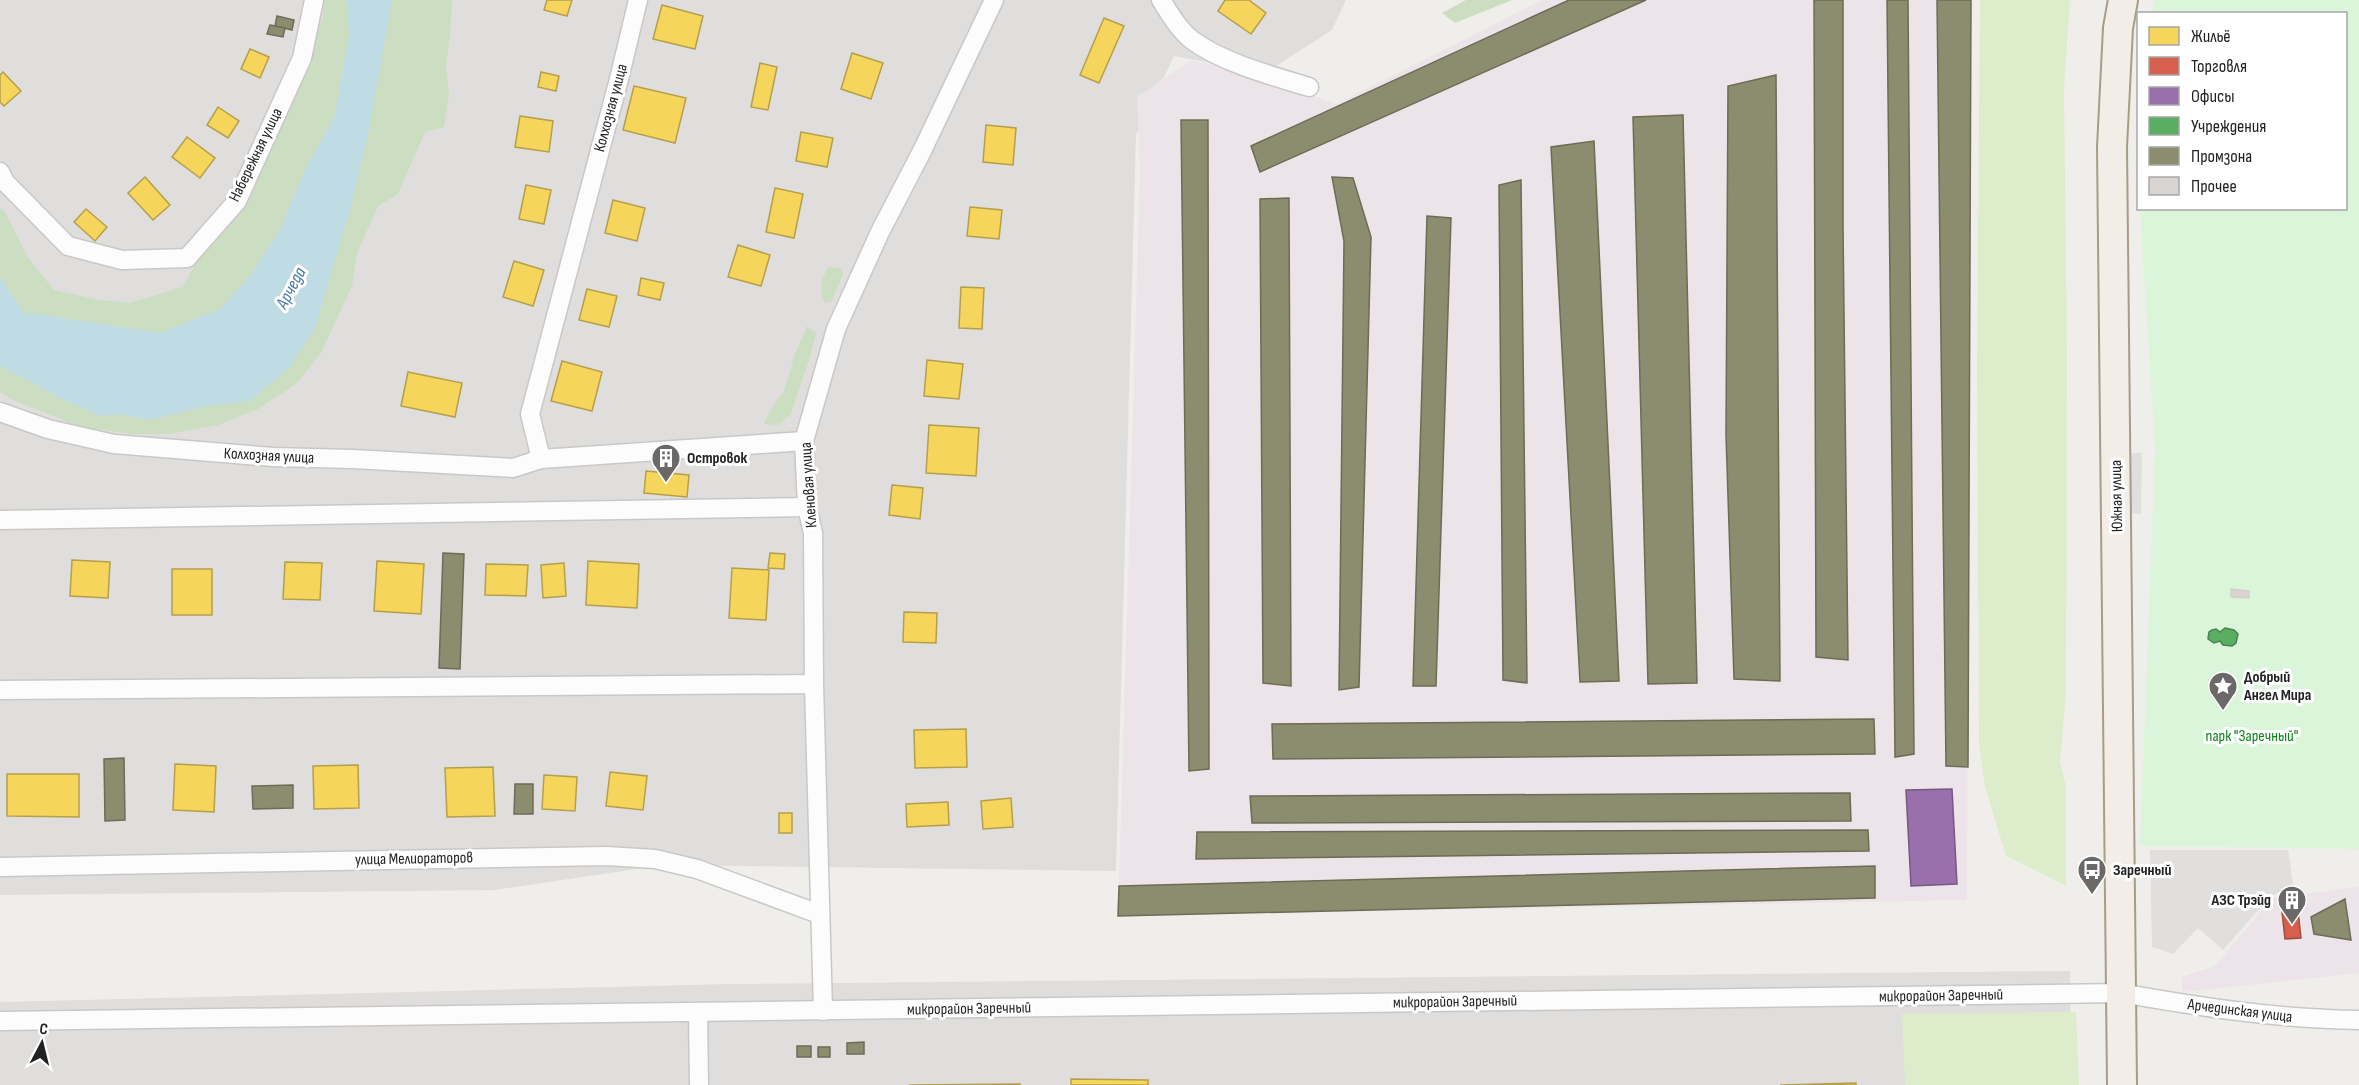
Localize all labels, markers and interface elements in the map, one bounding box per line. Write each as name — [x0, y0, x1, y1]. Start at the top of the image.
legend — [2137, 12, 2347, 210]
text: Жильё — [2191, 26, 2231, 47]
text: Торговля — [2191, 56, 2247, 77]
street label: Колхозная улица — [590, 62, 632, 154]
text: Офисы — [2191, 86, 2235, 107]
street label: Набережная улица — [225, 105, 287, 205]
text: Учреждения — [2191, 116, 2266, 137]
text: Промзона — [2191, 146, 2252, 167]
text: Прочее — [2191, 176, 2237, 197]
water label: Арчеда — [271, 263, 311, 313]
building icon: Островок — [650, 442, 682, 484]
street label: Кленовая улица — [797, 442, 821, 528]
street label: Колхозная улица — [223, 444, 315, 468]
place label: Островок — [687, 449, 747, 468]
street label: Южная улица — [2107, 460, 2127, 532]
place label: Добрый Ангел Мира — [2243, 668, 2311, 705]
place icon: Добрый Ангел Мира — [2207, 670, 2239, 712]
park label: парк "Заречный" — [2206, 727, 2298, 746]
street label: улица Мелиораторов — [355, 848, 473, 870]
bus stop icon: Заречный — [2076, 854, 2108, 896]
place label: Заречный — [2113, 861, 2171, 880]
building icon: АЗС Трэйд — [2276, 884, 2308, 926]
place label: АЗС Трэйд — [2211, 891, 2271, 910]
street label: микрорайон Заречный — [1879, 985, 2003, 1007]
street label: микрорайон Заречный — [1393, 991, 1517, 1013]
street label: Арчединская улица — [2186, 995, 2293, 1027]
street label: микрорайон Заречный — [907, 998, 1031, 1020]
north arrow — [12, 1013, 72, 1073]
text: С — [38, 1020, 49, 1040]

